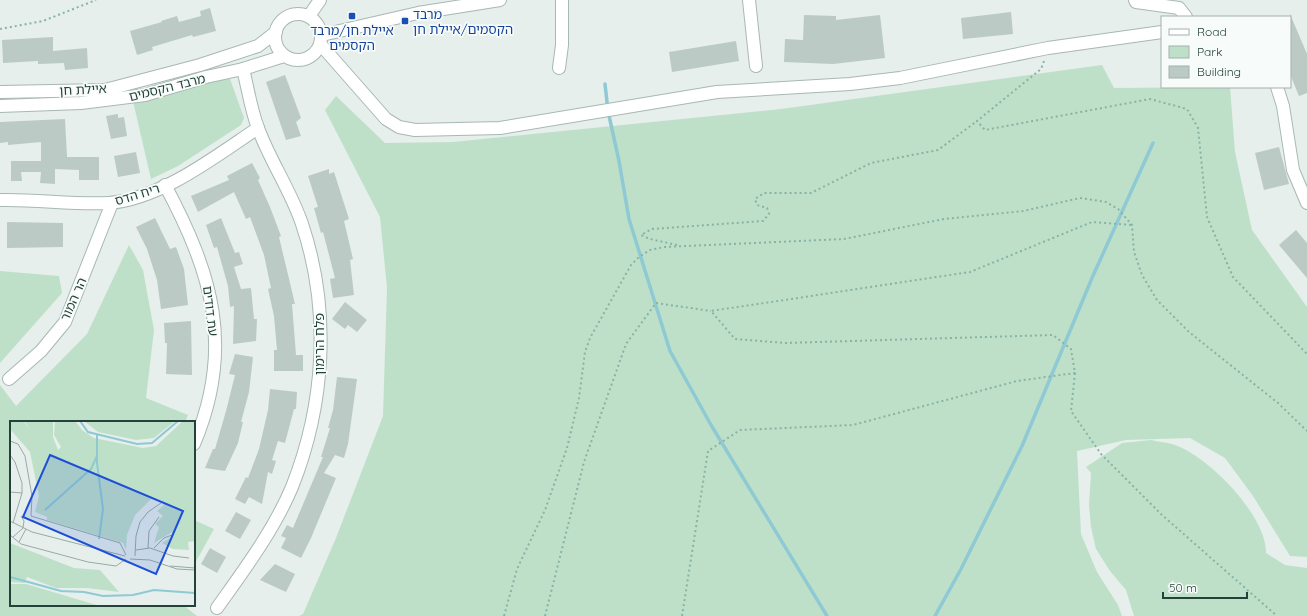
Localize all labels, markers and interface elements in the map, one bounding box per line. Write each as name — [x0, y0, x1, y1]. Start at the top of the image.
place label: מרבד הקסמים/איילת חן — [413, 6, 513, 37]
marker: איילת חן/מרבד הקסמים — [347, 11, 357, 21]
marker: מרבד הקסמים/איילת חן — [400, 16, 410, 26]
legend — [1161, 16, 1291, 88]
place label: איילת חן/מרבד הקסמים — [310, 22, 394, 53]
text: Road — [1197, 24, 1227, 39]
text: Park — [1197, 44, 1222, 59]
text: Building — [1197, 64, 1241, 79]
street label: מרבד הקסמים — [127, 70, 207, 104]
street label: איילת חן — [59, 80, 107, 98]
street label: ריח הדס — [113, 180, 161, 208]
street label: הר המור — [56, 275, 90, 323]
street label: עת דודים — [200, 285, 222, 337]
street label: פלח הרימון — [311, 313, 327, 375]
inset map — [10, 421, 195, 606]
scale bar — [1163, 574, 1247, 600]
text: 50 m — [1169, 580, 1197, 595]

